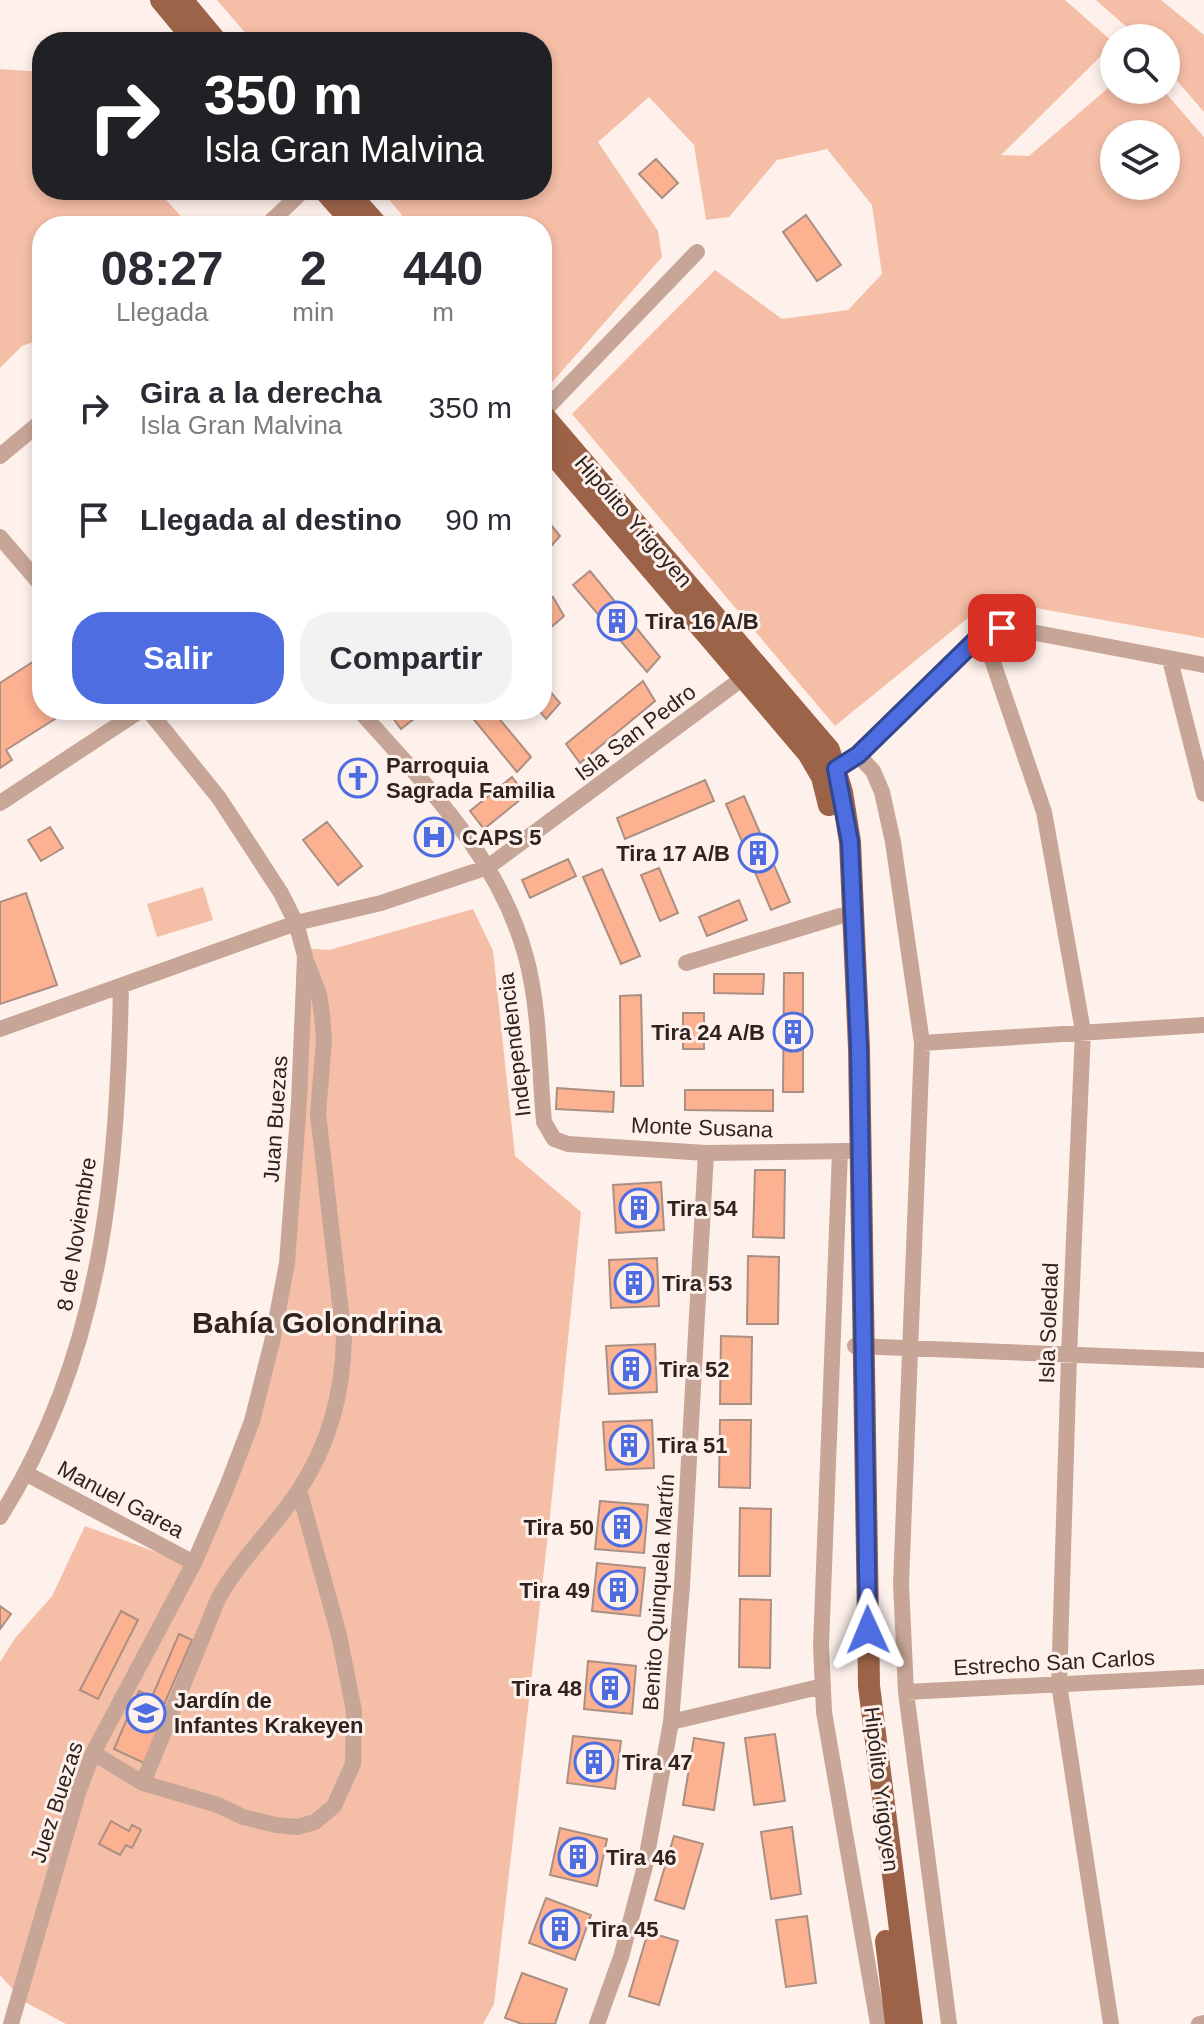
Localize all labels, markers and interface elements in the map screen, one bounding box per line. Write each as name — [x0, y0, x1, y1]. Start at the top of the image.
map controls — [1100, 24, 1180, 200]
button: search — [1100, 24, 1180, 104]
text: 350 m — [204, 63, 363, 126]
icon: right — [72, 64, 176, 168]
button: layers — [1100, 120, 1180, 200]
text: Isla Gran Malvina — [204, 129, 484, 170]
text: 08:27 — [101, 242, 224, 295]
text: 2 — [300, 242, 327, 295]
text: 440 — [403, 242, 483, 295]
text: Llegada — [116, 297, 208, 327]
text: min — [292, 297, 334, 327]
text: m — [432, 297, 454, 327]
text: Gira a la derecha — [140, 376, 382, 409]
icon: right — [72, 386, 116, 430]
text: 350 m — [429, 391, 512, 424]
text: Isla Gran Malvina — [140, 410, 342, 440]
street label: Hipólito Yrigoyen — [570, 451, 697, 592]
icon: arrive — [72, 498, 116, 542]
text: Llegada al destino — [140, 503, 402, 536]
text: 90 m — [445, 503, 512, 536]
pin — [968, 594, 1036, 662]
building icon: Tira 16 A/B — [596, 600, 638, 642]
icon: arrive — [980, 606, 1024, 650]
place label: Tira 16 A/B — [645, 609, 759, 634]
button: Salir — [72, 612, 284, 704]
button: Compartir — [300, 612, 512, 704]
street label: Isla San Pedro — [570, 679, 700, 786]
place label: Parroquia Sagrada Familia — [386, 753, 556, 803]
church icon: Parroquia Sagrada Familia — [337, 757, 379, 799]
hospital icon: CAPS 5 — [413, 816, 455, 858]
place label: CAPS 5 — [462, 825, 541, 850]
building icon: Tira 17 A/B — [737, 832, 779, 874]
place label: Tira 17 A/B — [616, 841, 730, 866]
street label: Independencia — [493, 971, 536, 1118]
building icon: Tira 24 A/B — [772, 1011, 814, 1053]
place label: Tira 24 A/B — [651, 1020, 765, 1045]
street label: Juan Buezas — [259, 1055, 292, 1183]
street label: Monte Susana — [631, 1113, 774, 1142]
street label: 8 de Noviembre — [52, 1155, 101, 1313]
building icon: Tira 54 — [618, 1187, 660, 1229]
place label: Tira 54 — [667, 1196, 738, 1221]
building icon: Tira 53 — [613, 1262, 655, 1304]
street label: Isla Soledad — [1034, 1262, 1063, 1384]
place label: Tira 53 — [662, 1271, 733, 1296]
district label: Bahía Golondrina — [192, 1306, 442, 1339]
building icon: Tira 52 — [610, 1348, 652, 1390]
place label: Tira 52 — [659, 1357, 730, 1382]
building icon: Tira 51 — [608, 1424, 650, 1466]
place label: Tira 51 — [657, 1433, 728, 1458]
street label: Manuel Garea — [53, 1456, 189, 1544]
street label: Benito Quinquela Martín — [638, 1473, 679, 1711]
building icon: Tira 50 — [601, 1506, 643, 1548]
place label: Tira 50 — [523, 1515, 594, 1540]
building icon: Tira 49 — [597, 1569, 639, 1611]
place label: Tira 49 — [519, 1578, 590, 1603]
position arrow — [826, 1588, 910, 1672]
street label: Estrecho San Carlos — [953, 1645, 1155, 1680]
building icon: Tira 48 — [589, 1667, 631, 1709]
place label: Tira 48 — [511, 1676, 582, 1701]
place label: Jardín de Infantes Krakeyen — [174, 1688, 364, 1738]
school or university icon: Jardín de Infantes Krakeyen — [125, 1692, 167, 1734]
street label: Hipólito Yrigoyen — [859, 1705, 904, 1873]
street label: Juez Buezas — [25, 1738, 88, 1866]
building icon: Tira 47 — [573, 1741, 615, 1783]
place label: Tira 47 — [622, 1750, 693, 1775]
building icon: Tira 46 — [557, 1836, 599, 1878]
place label: Tira 46 — [606, 1845, 677, 1870]
building icon: Tira 45 — [539, 1908, 581, 1950]
place label: Tira 45 — [588, 1917, 659, 1942]

